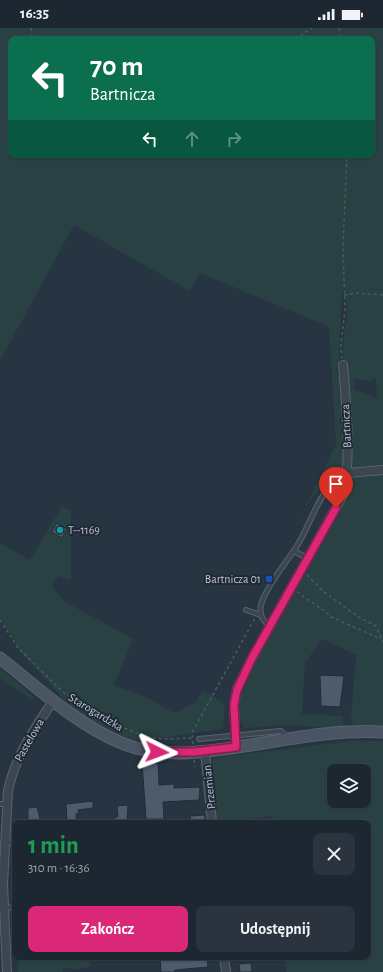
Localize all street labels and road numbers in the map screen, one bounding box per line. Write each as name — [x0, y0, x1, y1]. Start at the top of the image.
street label: Bartnicza — [339, 403, 353, 448]
street label: Starogardzka — [67, 691, 126, 733]
street label: Pastelowa — [12, 716, 46, 763]
street label: Przemian — [201, 764, 217, 810]

